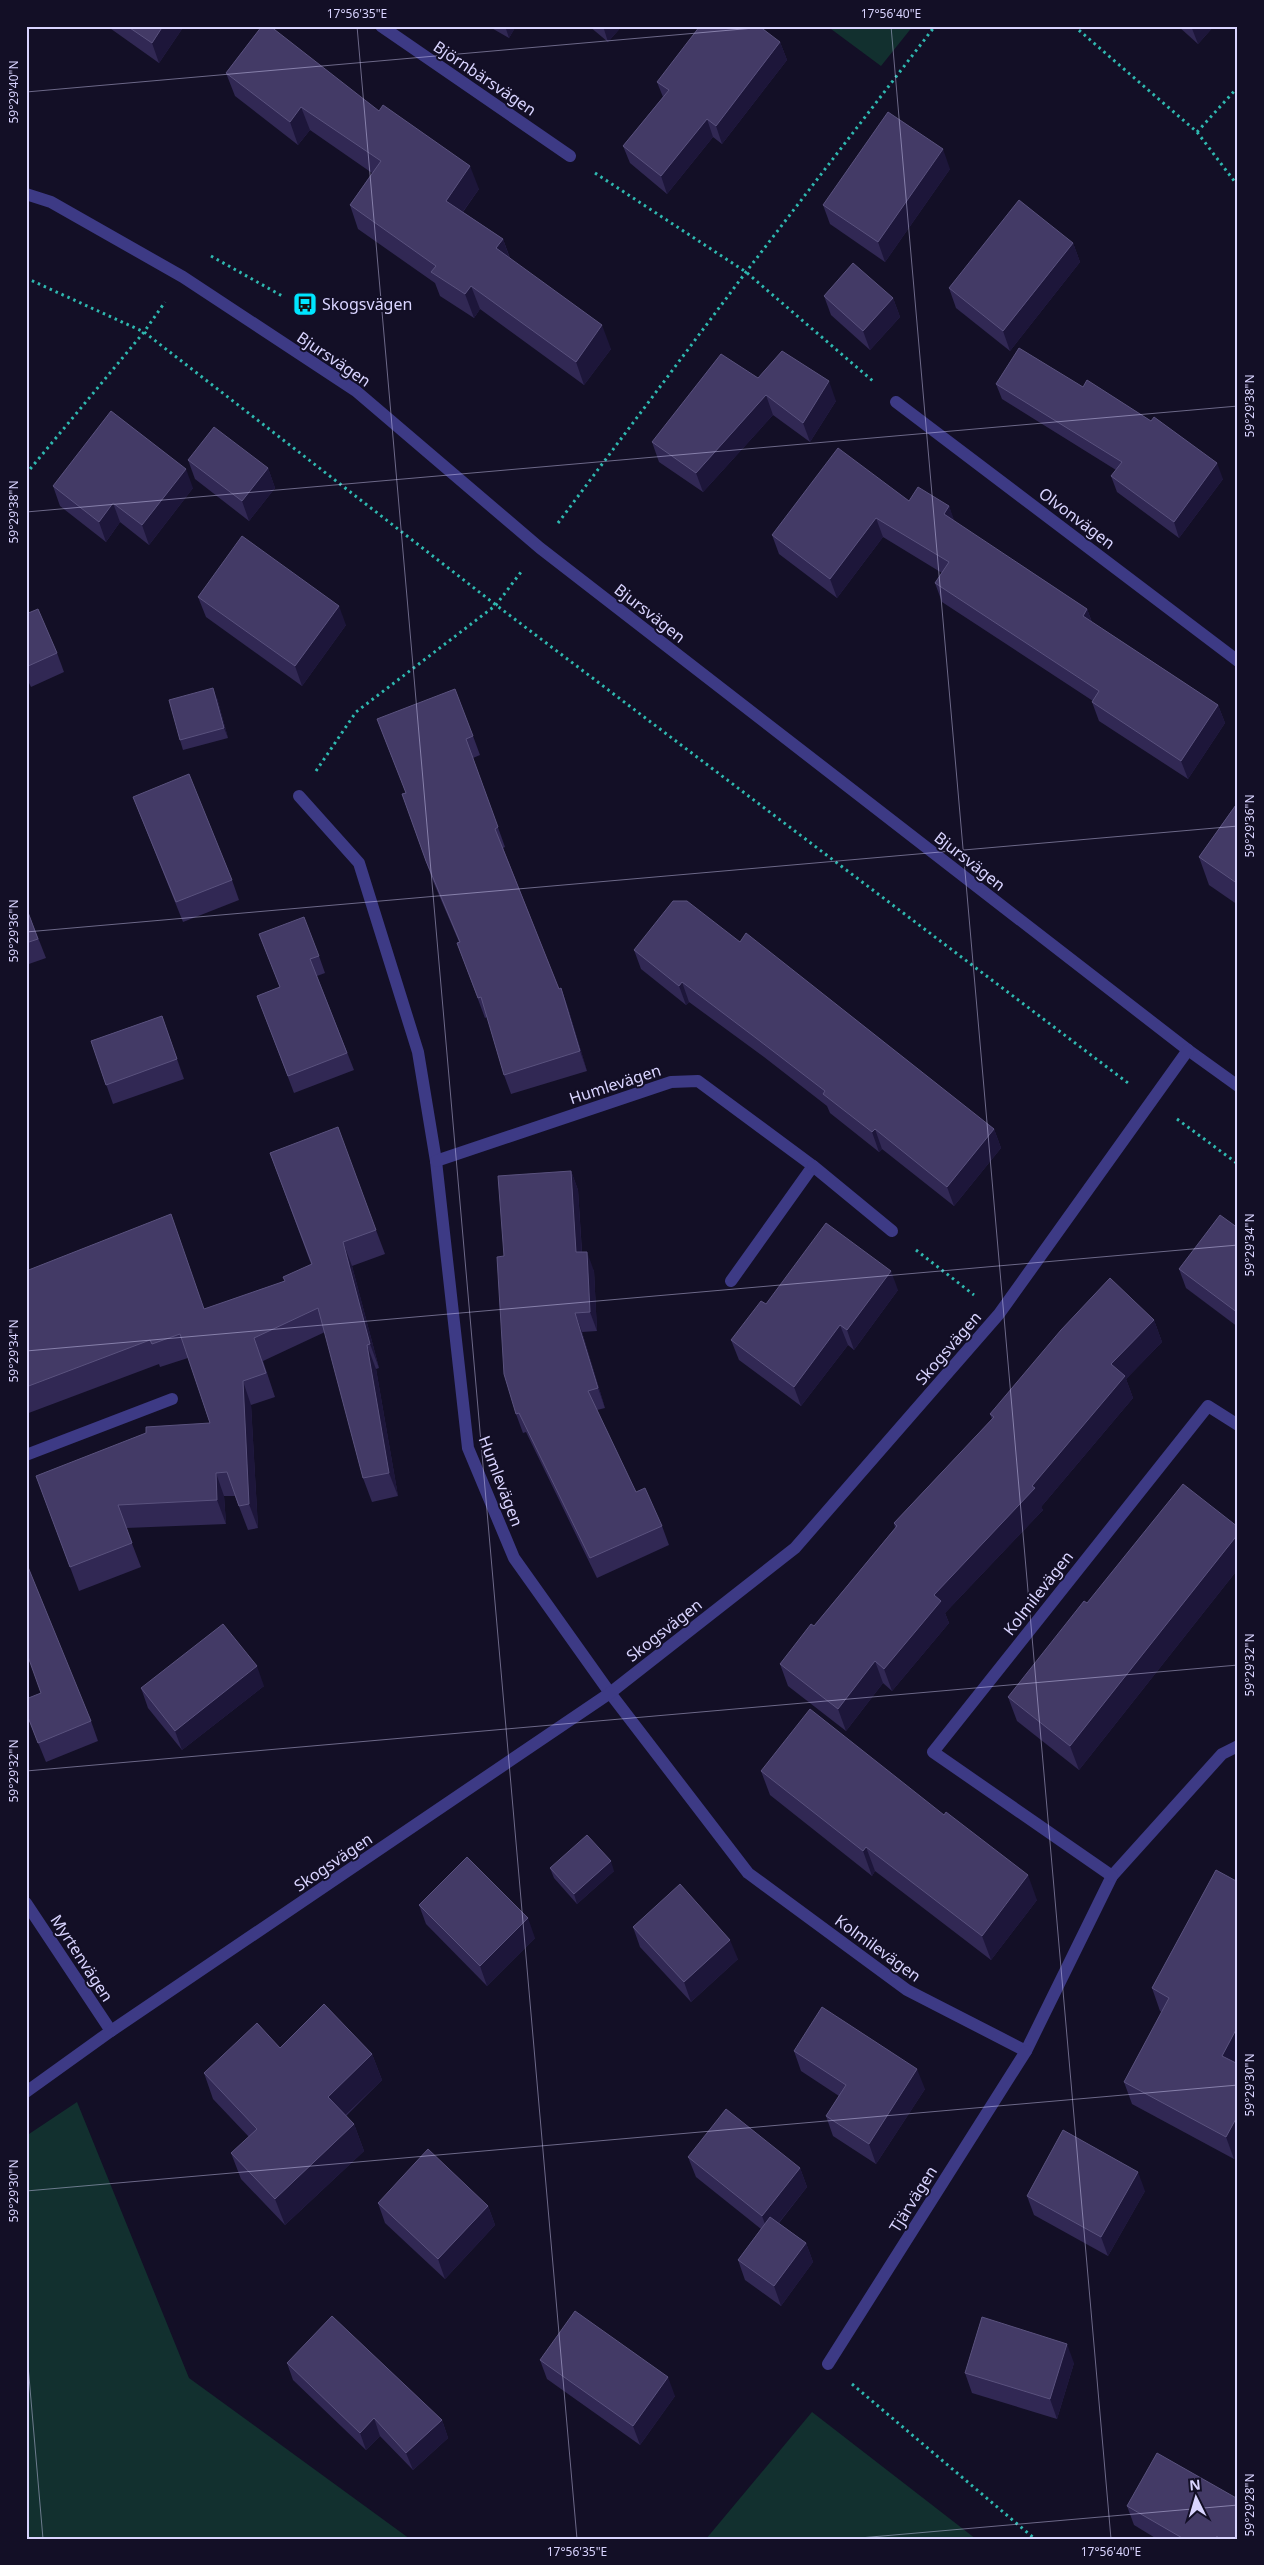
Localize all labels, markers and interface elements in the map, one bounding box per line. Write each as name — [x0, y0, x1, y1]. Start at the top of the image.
text: 17°56'35"E — [327, 5, 387, 22]
text: 17°56'40"E — [861, 5, 921, 22]
street label: Björnbärsvägen — [429, 35, 541, 121]
text: 59°29'40"N — [5, 60, 22, 124]
bus stop icon: Skogsvägen — [292, 291, 318, 317]
place label: Skogsvägen — [322, 293, 412, 315]
street label: Bjursvägen — [293, 326, 375, 392]
text: 59°29'38"N — [1241, 374, 1258, 438]
text: 59°29'38"N — [5, 480, 22, 544]
street label: Olvonvägen — [1034, 482, 1120, 554]
street label: Bjursvägen — [610, 578, 690, 648]
text: 59°29'36"N — [1241, 794, 1258, 858]
street label: Bjursvägen — [930, 826, 1010, 896]
text: 59°29'36"N — [5, 899, 22, 963]
street label: Humlevägen — [566, 1059, 664, 1109]
text: 59°29'34"N — [1241, 1213, 1258, 1277]
street label: Skogsvägen — [910, 1307, 986, 1389]
text: 59°29'34"N — [5, 1319, 22, 1383]
street label: Humlevägen — [474, 1433, 528, 1529]
street label: Kolmilevägen — [998, 1546, 1078, 1640]
street label: Skogsvägen — [622, 1594, 706, 1666]
text: 59°29'32"N — [1241, 1633, 1258, 1697]
text: 59°29'32"N — [5, 1739, 22, 1803]
street label: Skogsvägen — [289, 1828, 377, 1896]
street label: Kolmilevägen — [830, 1909, 926, 1987]
street label: Myrtenvägen — [46, 1910, 118, 2006]
text: 59°29'30"N — [1241, 2053, 1258, 2117]
text: 59°29'30"N — [5, 2159, 22, 2223]
street label: Tjärvägen — [884, 2162, 942, 2236]
north arrow — [1172, 2472, 1222, 2522]
text: 59°29'28"N — [1241, 2473, 1258, 2537]
text: N — [1188, 2475, 1201, 2495]
text: 17°56'35"E — [547, 2543, 607, 2560]
text: 17°56'40"E — [1081, 2543, 1141, 2560]

